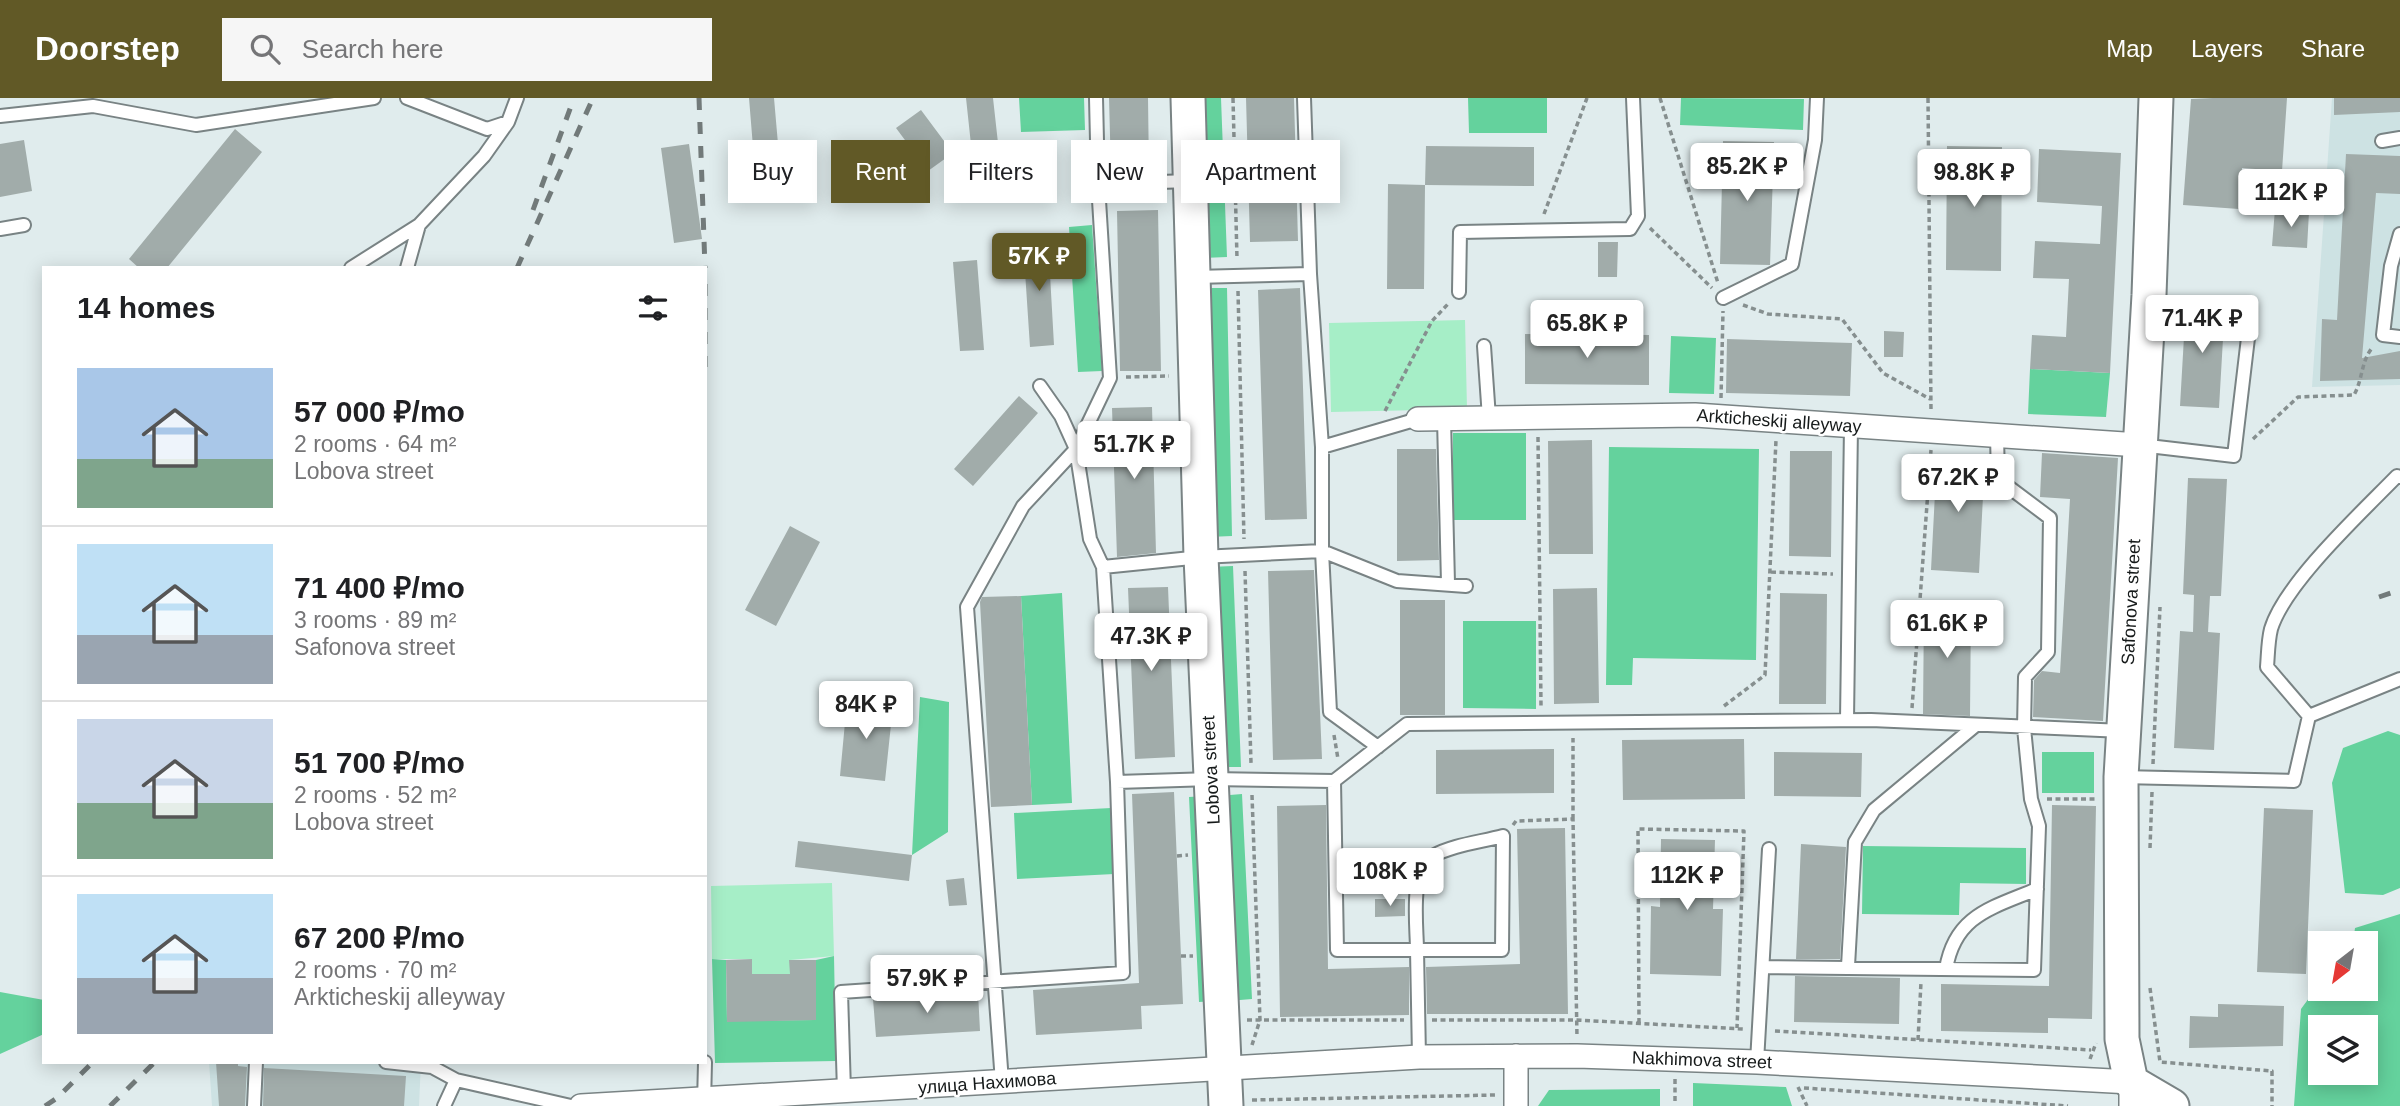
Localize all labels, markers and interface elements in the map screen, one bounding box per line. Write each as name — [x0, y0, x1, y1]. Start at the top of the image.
search box — [222, 18, 712, 81]
text: Doorstep — [35, 30, 180, 67]
icon: search — [246, 30, 284, 68]
text: Search here — [302, 34, 444, 64]
text: Map — [2106, 35, 2153, 62]
text: Layers — [2191, 35, 2263, 62]
text: Share — [2301, 35, 2365, 62]
chip: Buy — [728, 140, 817, 203]
chip: Rent — [831, 140, 930, 203]
chip: Filters — [944, 140, 1057, 203]
chip: New — [1071, 140, 1167, 203]
chip: Apartment — [1181, 140, 1340, 203]
pin: 85.2K ₽ — [1682, 144, 1812, 203]
pin: 98.8K ₽ — [1909, 150, 2039, 209]
text: 85.2K ₽ — [1706, 153, 1788, 179]
text: 98.8K ₽ — [1933, 159, 2015, 185]
pin: 112K ₽ — [2234, 170, 2348, 229]
text: 112K ₽ — [2254, 179, 2328, 205]
pin: 57K ₽ — [990, 234, 1088, 293]
text: 57K ₽ — [1008, 243, 1070, 269]
icon: filters — [634, 289, 672, 327]
text: 14 homes — [77, 291, 215, 324]
pin: 71.4K ₽ — [2137, 296, 2267, 355]
pin: 65.8K ₽ — [1522, 300, 1652, 360]
text: 71.4K ₽ — [2161, 305, 2243, 331]
text: 65.8K ₽ — [1546, 310, 1628, 336]
text: 57 000 ₽/mo — [294, 395, 465, 428]
icon: home — [133, 396, 217, 480]
street label: Arkticheskij alleyway — [1696, 405, 1862, 437]
pin: 51.7K ₽ — [1069, 422, 1199, 481]
text: 2 rooms · 64 m² — [294, 431, 456, 457]
text: 51.7K ₽ — [1093, 431, 1175, 457]
pin: 67.2K ₽ — [1893, 454, 2023, 514]
text: Lobova street — [294, 458, 433, 484]
text: 67.2K ₽ — [1917, 464, 1999, 490]
street label: Safonova street — [2118, 539, 2144, 665]
text: 71 400 ₽/mo — [294, 571, 465, 604]
icon: home — [133, 572, 217, 656]
pin: 61.6K ₽ — [1882, 601, 2012, 660]
text: 3 rooms · 89 m² — [294, 607, 456, 633]
text: 61.6K ₽ — [1906, 610, 1988, 636]
pin: 47.3K ₽ — [1086, 614, 1216, 673]
text: 47.3K ₽ — [1110, 623, 1192, 649]
text: Safonova street — [294, 634, 455, 660]
pin: 84K ₽ — [817, 682, 915, 741]
text: 84K ₽ — [835, 691, 897, 717]
street label: Lobova street — [1198, 715, 1224, 825]
text: 51 700 ₽/mo — [294, 746, 465, 779]
icon: home — [133, 747, 217, 831]
text: 2 rooms · 52 m² — [294, 782, 456, 808]
text: Lobova street — [294, 809, 433, 835]
pin: 108K ₽ — [1333, 848, 1447, 908]
pin: 112K ₽ — [1630, 852, 1744, 912]
text: 108K ₽ — [1353, 858, 1427, 884]
text: 112K ₽ — [1650, 862, 1724, 888]
text: 67 200 ₽/mo — [294, 921, 465, 954]
icon: home — [133, 922, 217, 1006]
north arrow — [2308, 931, 2378, 1001]
map controls — [2308, 931, 2378, 1085]
pin: 57.9K ₽ — [862, 956, 992, 1015]
text: 2 rooms · 70 m² — [294, 957, 456, 983]
text: 57.9K ₽ — [886, 965, 968, 991]
text: Arkticheskij alleyway — [294, 984, 505, 1010]
button: layers — [2308, 1015, 2378, 1085]
street label: Nakhimova street — [1632, 1048, 1772, 1072]
street label: улица Нахимова — [917, 1068, 1058, 1098]

